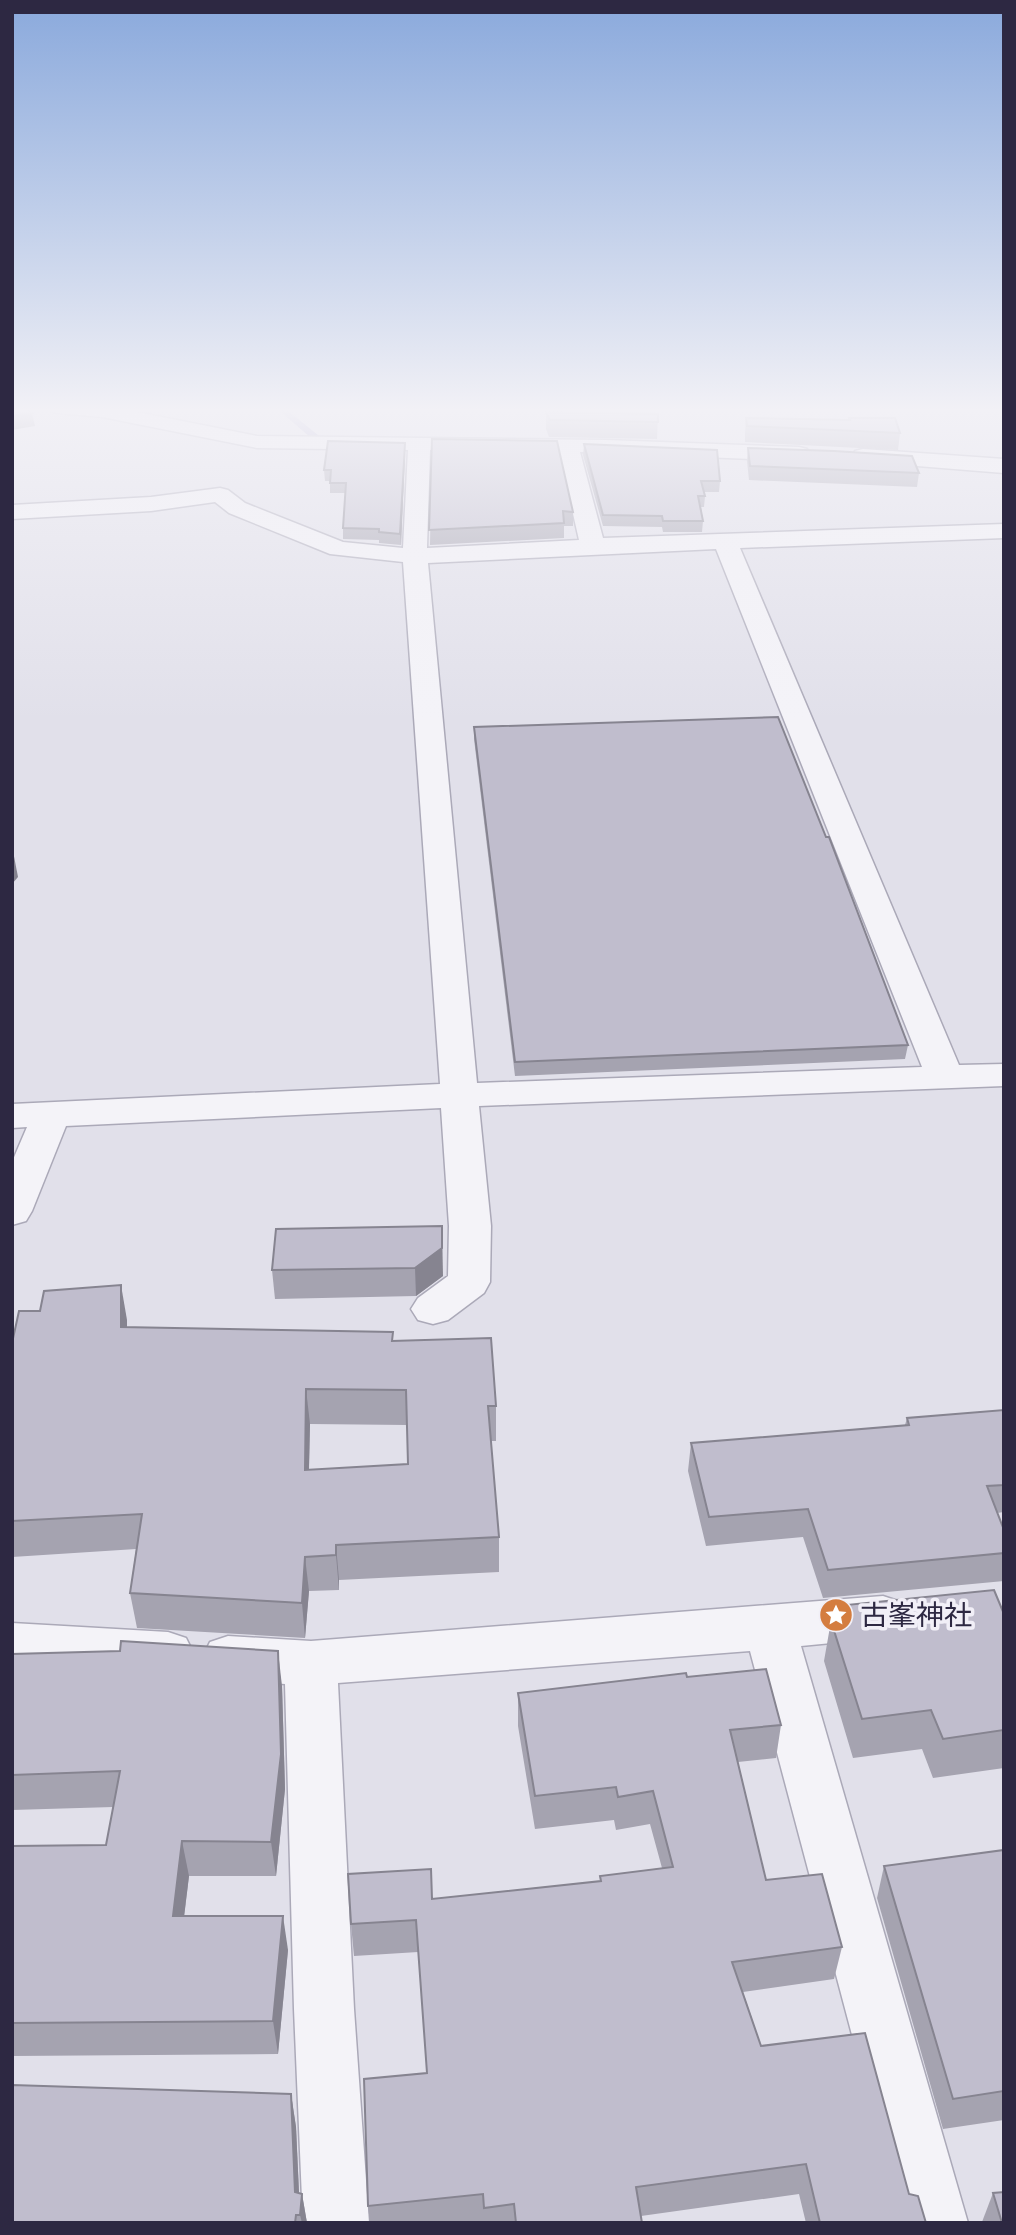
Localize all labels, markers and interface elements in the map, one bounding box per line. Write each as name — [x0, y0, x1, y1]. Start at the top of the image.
place icon: 古峯神社 — [817, 1596, 855, 1634]
place label: 古峯神社 — [860, 1600, 972, 1633]

